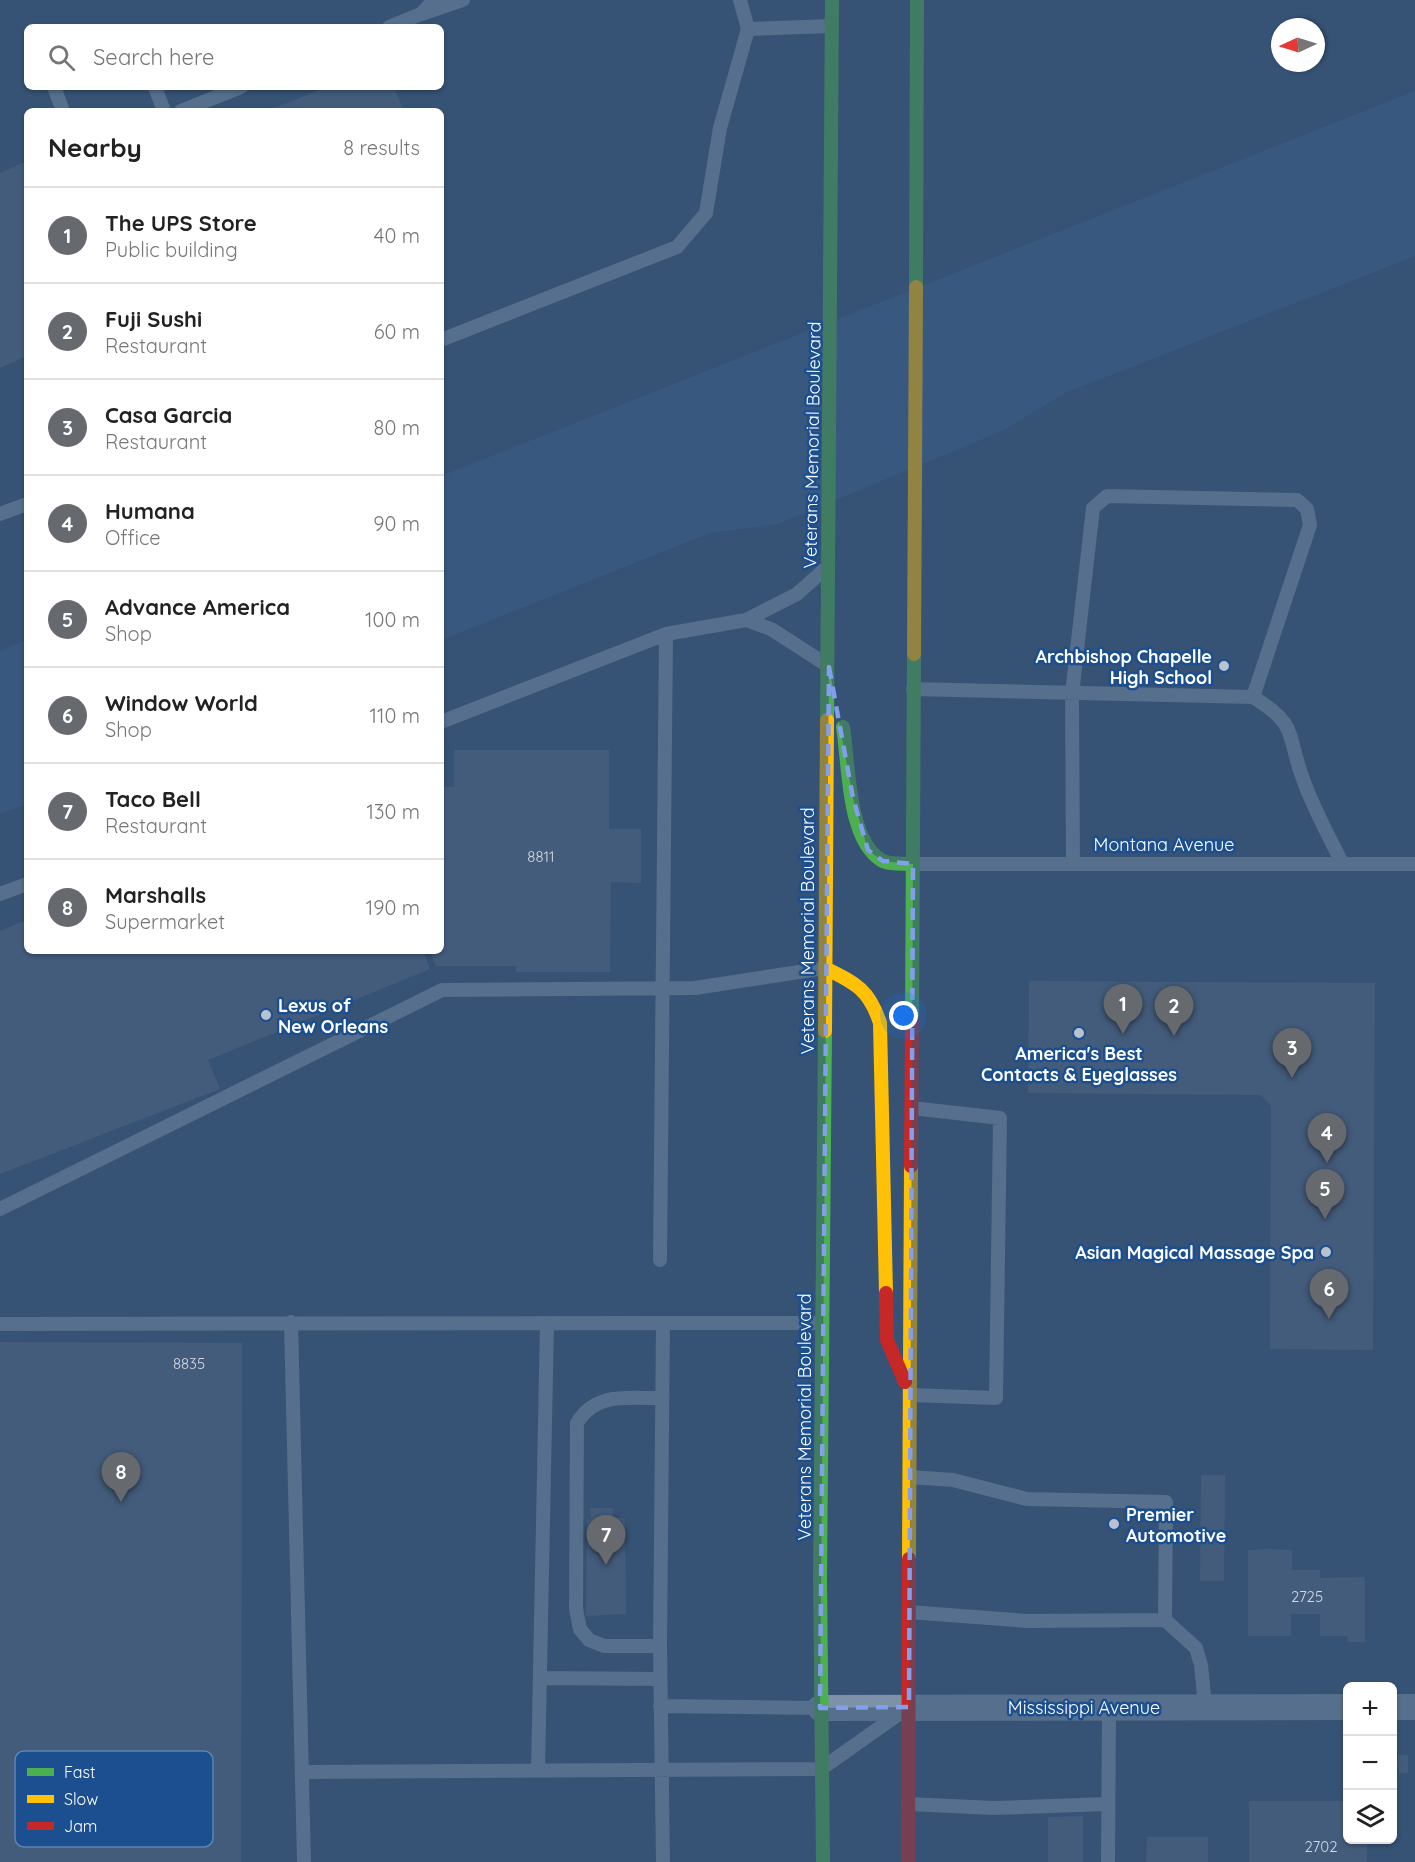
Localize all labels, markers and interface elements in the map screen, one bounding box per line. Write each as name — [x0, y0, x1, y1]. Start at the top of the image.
north arrow — [1271, 18, 1325, 72]
search box — [24, 24, 444, 90]
icon: search — [45, 41, 78, 74]
text: Search here — [93, 43, 214, 71]
text: Nearby — [48, 131, 142, 164]
text: 8 results — [343, 135, 420, 160]
text: The UPS Store — [105, 209, 257, 237]
text: 1 — [64, 223, 71, 248]
text: 40 m — [374, 223, 420, 248]
text: Public building — [105, 237, 238, 262]
text: Fuji Sushi — [105, 305, 202, 333]
text: 2 — [62, 319, 73, 344]
text: 60 m — [374, 319, 420, 344]
street label: Veterans Memorial Boulevard — [798, 321, 826, 569]
text: Restaurant — [105, 333, 207, 358]
text: Casa Garcia — [105, 401, 232, 429]
text: 3 — [62, 415, 73, 440]
text: 80 m — [374, 415, 420, 440]
text: Restaurant — [105, 429, 207, 454]
text: Humana — [105, 497, 195, 525]
text: 4 — [62, 511, 73, 536]
text: 90 m — [373, 511, 420, 536]
text: Office — [105, 525, 161, 550]
text: Advance America — [105, 593, 290, 621]
text: 5 — [62, 607, 73, 632]
text: 100 m — [365, 607, 420, 632]
text: Shop — [105, 621, 152, 646]
place label: Archbishop Chapelle High School — [1036, 645, 1212, 689]
marker: Archbishop Chapelle High School — [1217, 659, 1231, 673]
text: Window World — [105, 689, 258, 717]
text: 6 — [62, 703, 73, 728]
text: 110 m — [370, 703, 420, 728]
text: Shop — [105, 717, 152, 742]
text: Taco Bell — [105, 785, 201, 813]
text: 7 — [62, 799, 73, 824]
text: 130 m — [367, 799, 420, 824]
street label: Veterans Memorial Boulevard — [796, 807, 819, 1055]
text: Restaurant — [105, 813, 207, 838]
street label: Montana Avenue — [1094, 833, 1234, 856]
house number: 8811 — [527, 847, 555, 866]
text: Marshalls — [105, 881, 206, 909]
text: 8 — [62, 895, 73, 920]
text: 190 m — [366, 895, 420, 920]
text: Supermarket — [105, 909, 225, 934]
pin: 1 — [1104, 984, 1142, 1034]
pin: 2 — [1154, 986, 1194, 1036]
place label: Lexus of New Orleans — [278, 994, 389, 1038]
your location — [889, 1001, 918, 1030]
marker: Lexus of New Orleans — [259, 1008, 273, 1022]
marker: America's Best Contacts & Eyeglasses — [1072, 1026, 1086, 1040]
pin: 3 — [1272, 1028, 1312, 1078]
place label: America's Best Contacts & Eyeglasses — [981, 1042, 1177, 1086]
pin: 4 — [1308, 1114, 1346, 1163]
pin: 5 — [1306, 1170, 1344, 1219]
place label: Asian Magical Massage Spa — [1075, 1241, 1314, 1264]
marker: Asian Magical Massage Spa — [1319, 1245, 1333, 1259]
pin: 6 — [1310, 1270, 1348, 1319]
street label: Veterans Memorial Boulevard — [793, 1293, 816, 1541]
house number: 8835 — [173, 1354, 205, 1373]
pin: 8 — [102, 1452, 140, 1502]
place label: Premier Automotive — [1126, 1503, 1226, 1547]
pin: 7 — [586, 1516, 626, 1565]
marker: Premier Automotive — [1107, 1517, 1121, 1531]
house number: 2725 — [1291, 1587, 1323, 1606]
map controls — [1343, 1682, 1397, 1844]
button: + — [1343, 1682, 1397, 1736]
street label: Mississippi Avenue — [1008, 1696, 1160, 1719]
button: − — [1343, 1736, 1397, 1790]
legend — [15, 1751, 213, 1847]
text: Fast — [64, 1762, 95, 1782]
text: Slow — [64, 1789, 98, 1809]
button: layers — [1343, 1790, 1397, 1844]
text: Jam — [64, 1816, 97, 1836]
house number: 2702 — [1305, 1837, 1337, 1856]

